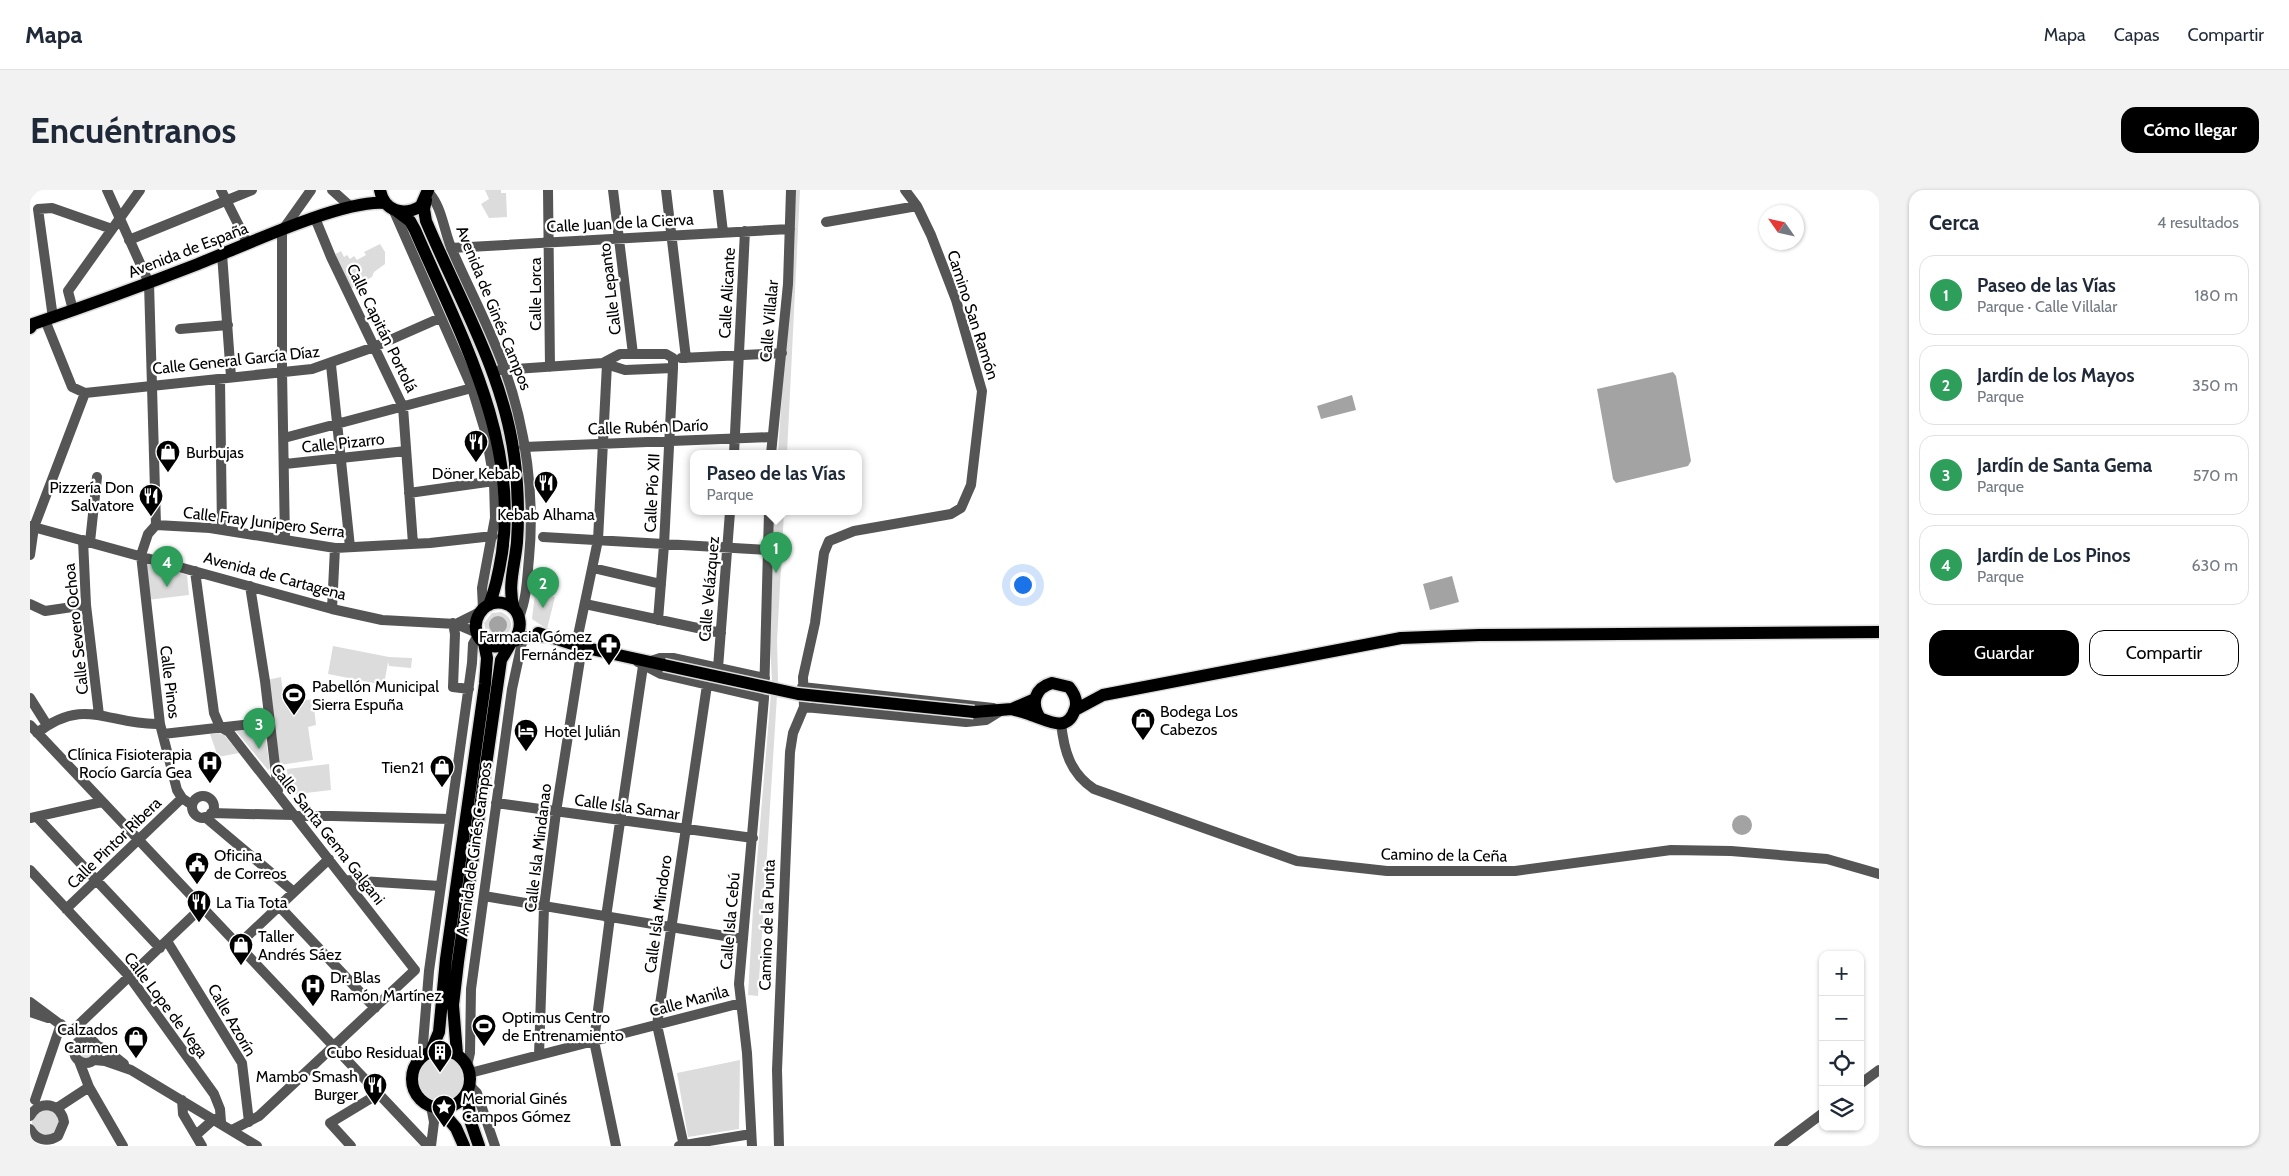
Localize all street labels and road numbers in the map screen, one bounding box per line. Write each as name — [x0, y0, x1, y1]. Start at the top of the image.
street label: Calle Juan de la Cierva — [546, 210, 694, 236]
street label: Avenida de España — [125, 218, 251, 282]
street label: Avenida de Ginés Campos — [452, 223, 536, 393]
street label: Calle Lepanto — [595, 242, 625, 336]
street label: Calle Alicante — [715, 247, 739, 339]
street label: Camino San Ramón — [943, 248, 1003, 382]
street label: Calle Lorca — [526, 257, 545, 331]
street label: Calle Capitán Portolá — [343, 261, 422, 396]
street label: Calle Villalar — [756, 278, 782, 363]
street label: Calle General García Díaz — [151, 342, 321, 378]
street label: Calle Rubén Darío — [587, 415, 709, 439]
street label: Calle Pizarro — [301, 429, 386, 457]
street label: Calle Pío XII — [640, 453, 664, 533]
street label: Calle Fray Junípero Serra — [182, 503, 346, 541]
street label: Calle Velázquez — [695, 535, 723, 642]
street label: Avenida de Cartagena — [202, 548, 349, 604]
street label: Calle Severo Ochoa — [60, 562, 92, 696]
street label: Calle Pinos — [156, 644, 184, 720]
street label: Calle Santa Gema Galgani — [267, 760, 389, 908]
street label: Avenida de Ginés Campos — [452, 760, 496, 937]
street label: Calle Isla Mindanao — [521, 782, 555, 913]
street label: Calle Isla Samar — [573, 790, 682, 824]
street label: Calle Pintor Ribera — [63, 793, 165, 893]
street label: Camino de la Ceña — [1381, 844, 1508, 866]
street label: Calle Isla Mindoro — [640, 854, 676, 974]
street label: Camino de la Punta — [755, 859, 779, 991]
street label: Calle Isla Cebú — [716, 872, 744, 970]
street label: Calle Lope de Vega — [120, 948, 212, 1062]
street label: Calle Azorín — [204, 981, 260, 1060]
street label: Calle Manila — [647, 981, 731, 1021]

